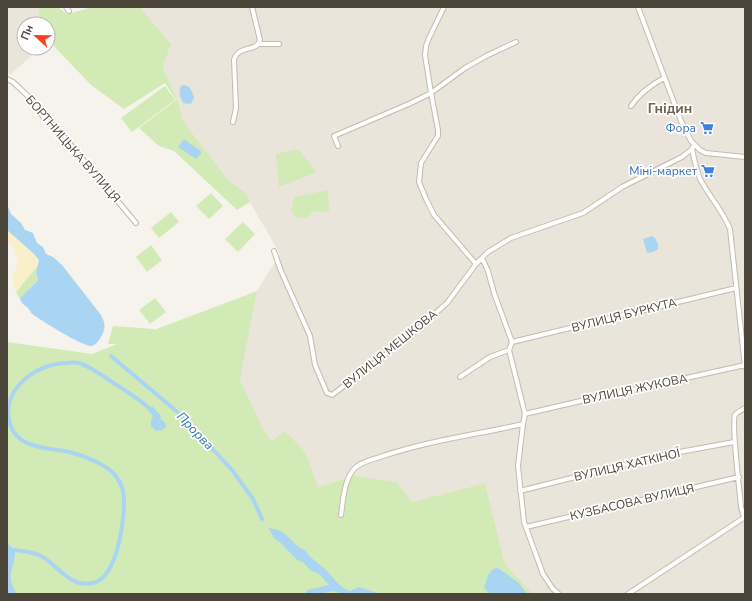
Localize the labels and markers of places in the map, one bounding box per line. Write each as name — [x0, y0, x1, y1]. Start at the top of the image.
place label: Фора — [665, 120, 696, 136]
supermarket icon: Фора — [699, 120, 715, 136]
place label: Міні-маркет — [629, 163, 698, 179]
supermarket icon: Міні-маркет — [700, 163, 716, 179]

